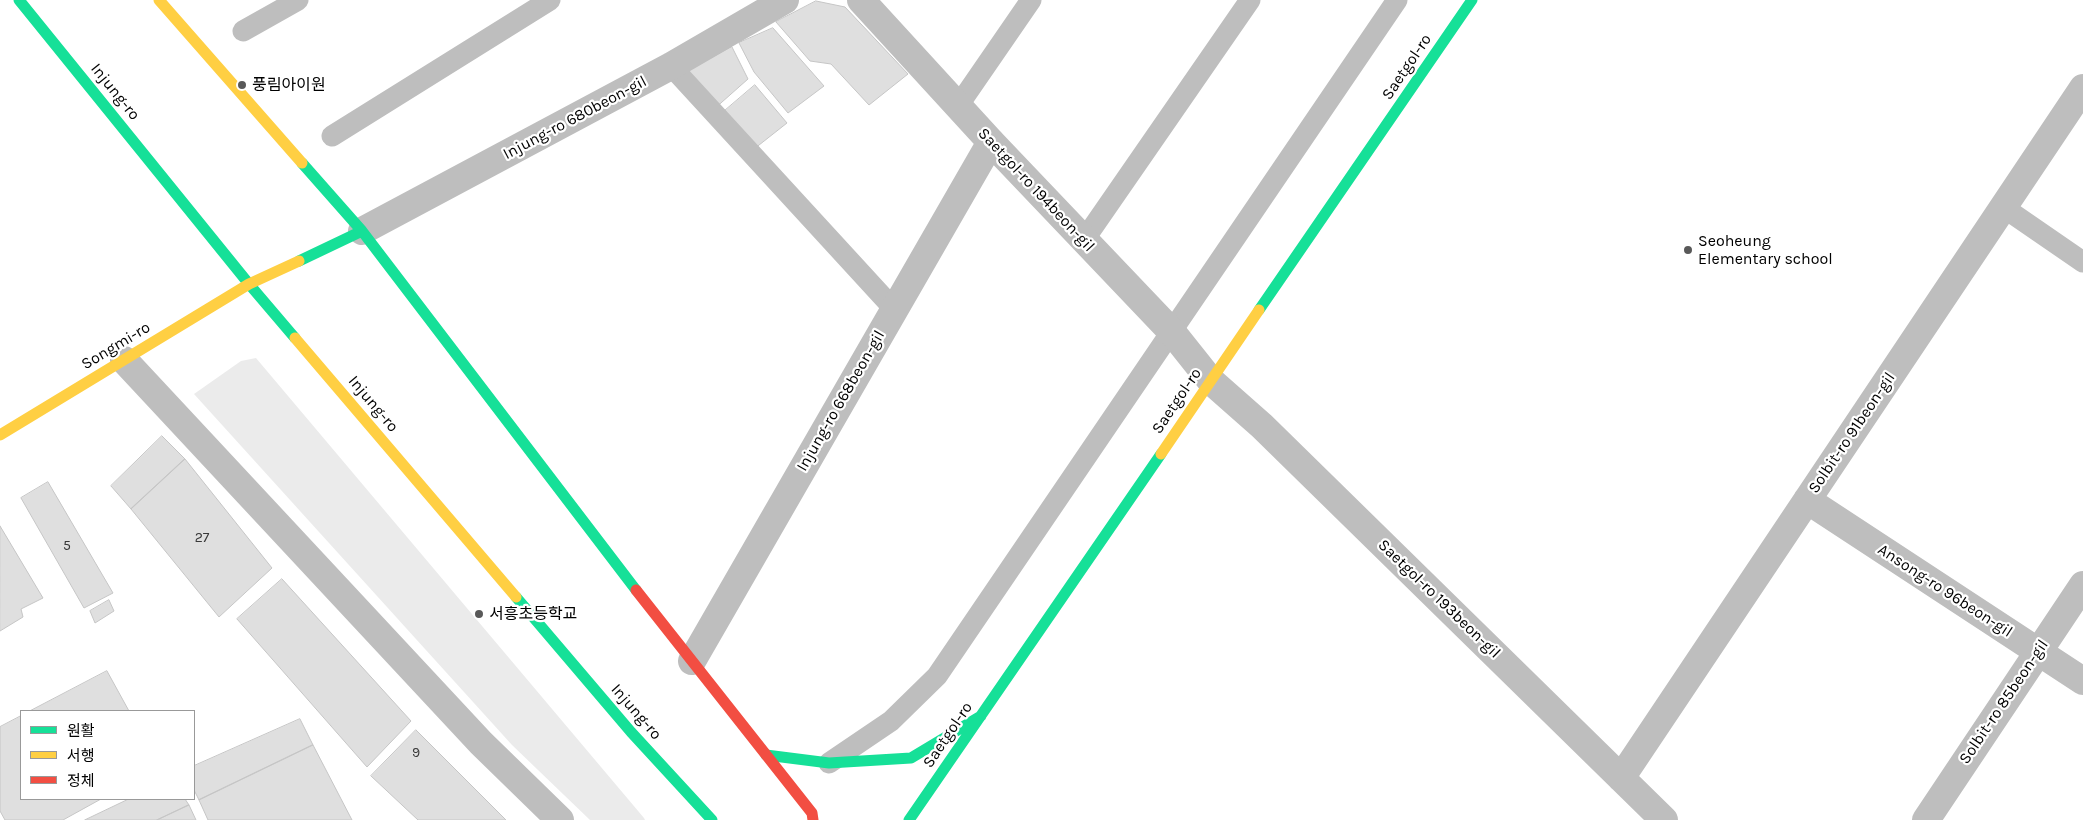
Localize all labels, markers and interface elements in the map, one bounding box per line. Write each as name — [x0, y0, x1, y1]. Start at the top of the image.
street label: Saetgol-ro — [1378, 31, 1436, 103]
street label: Injung-ro — [86, 60, 144, 124]
street label: Injung-ro 680beon-gil — [500, 72, 650, 164]
place label: 풍림아이원 — [252, 75, 326, 95]
marker: 풍림아이원 — [236, 79, 248, 91]
street label: Saetgol-ro 194beon-gil — [974, 124, 1098, 256]
place label: Seoheung Elementary school — [1698, 231, 1833, 269]
marker: Seoheung Elementary school — [1682, 244, 1694, 256]
street label: Songmi-ro — [78, 318, 154, 374]
street label: Injung-ro 668beon-gil — [793, 327, 889, 475]
street label: Saetgol-ro — [1148, 365, 1206, 437]
street label: Solbit-ro 91beon-gil — [1804, 369, 1900, 497]
street label: Injung-ro — [344, 372, 402, 436]
house number: 27 — [195, 530, 209, 546]
street label: Saetgol-ro 193beon-gil — [1374, 536, 1504, 662]
house number: 5 — [63, 538, 71, 554]
street label: Ansong-ro 96beon-gil — [1874, 540, 2016, 642]
place label: 서흥초등학교 — [489, 604, 577, 624]
marker: 서흥초등학교 — [473, 608, 485, 620]
street label: Solbit-ro 85beon-gil — [1955, 636, 2053, 768]
street label: Injung-ro — [607, 680, 665, 744]
street label: Saetgol-ro — [919, 699, 977, 771]
legend — [20, 710, 195, 800]
text: 원활 — [67, 722, 95, 740]
house number: 9 — [412, 745, 420, 761]
text: 서행 — [67, 747, 95, 765]
text: 정체 — [67, 772, 95, 790]

